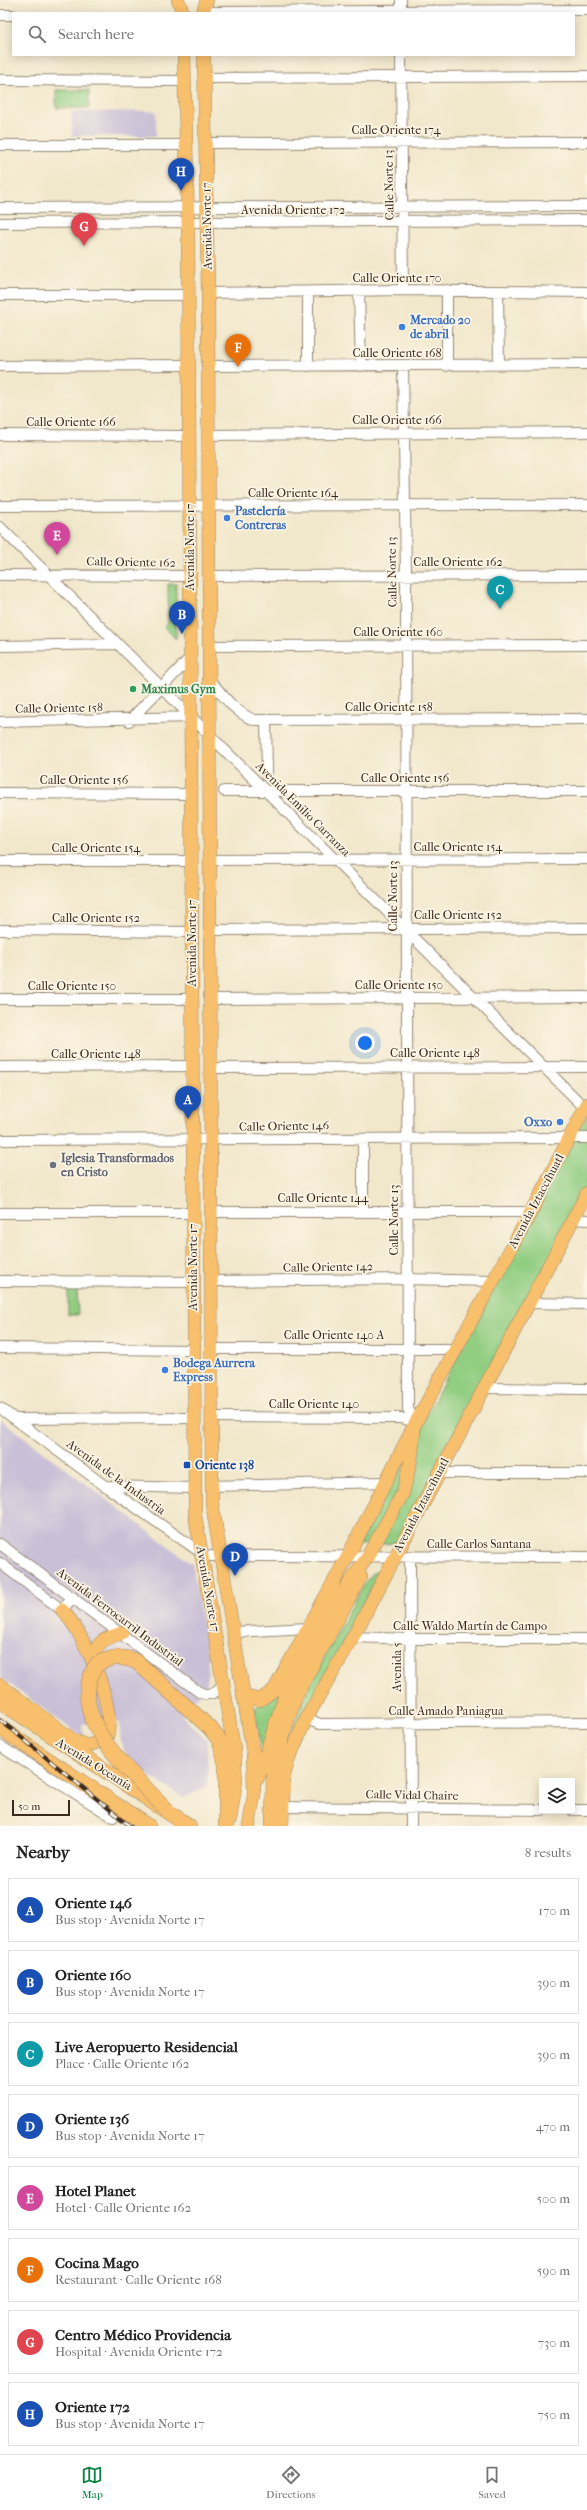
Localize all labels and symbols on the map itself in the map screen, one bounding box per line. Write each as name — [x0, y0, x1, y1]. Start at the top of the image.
street label: Calle Oriente 174 — [351, 123, 442, 137]
street label: Calle Norte 13 — [381, 149, 397, 220]
pin: H — [168, 158, 194, 191]
street label: Avenida Norte 17 — [199, 182, 215, 271]
street label: Avenida Oriente 172 — [240, 203, 345, 217]
pin: G — [71, 213, 97, 246]
street label: Calle Oriente 170 — [352, 271, 442, 285]
place label: Mercado 20 de abril — [409, 313, 471, 341]
marker: Mercado 20 de abril — [397, 322, 407, 332]
pin: F — [225, 334, 251, 367]
street label: Calle Oriente 168 — [352, 346, 442, 360]
street label: Calle Oriente 166 — [352, 413, 442, 427]
street label: Calle Oriente 166 — [26, 415, 116, 429]
street label: Calle Oriente 164 — [248, 486, 339, 500]
street label: Avenida Norte 17 — [183, 503, 197, 592]
place label: Pastelería Contreras — [235, 504, 287, 532]
marker: Pastelería Contreras — [222, 513, 232, 523]
pin: E — [44, 522, 70, 555]
street label: Calle Norte 13 — [384, 536, 400, 607]
street label: Calle Oriente 162 — [86, 554, 176, 570]
street label: Calle Oriente 162 — [413, 555, 503, 569]
pin: C — [487, 576, 513, 609]
pin: B — [169, 601, 195, 634]
street label: Calle Oriente 160 — [353, 625, 443, 639]
place label: Maximus Gym — [140, 682, 217, 697]
marker: Maximus Gym — [128, 684, 138, 694]
street label: Calle Oriente 158 — [15, 700, 103, 716]
street label: Calle Oriente 158 — [345, 700, 433, 714]
street label: Avenida Emilio Carranza — [252, 758, 353, 859]
street label: Calle Oriente 156 — [361, 771, 450, 785]
street label: Calle Oriente 156 — [40, 773, 129, 787]
street label: Calle Oriente 154 — [414, 840, 503, 854]
street label: Calle Oriente 154 — [52, 841, 141, 855]
street label: Calle Norte 13 — [386, 861, 400, 931]
street label: Avenida Norte 17 — [185, 899, 199, 988]
street label: Calle Oriente 152 — [414, 908, 502, 922]
street label: Calle Oriente 152 — [52, 911, 140, 925]
street label: Calle Oriente 150 — [355, 978, 443, 992]
street label: Calle Oriente 150 — [28, 979, 116, 993]
your location — [355, 1033, 375, 1053]
street label: Calle Oriente 148 — [390, 1046, 480, 1060]
street label: Calle Oriente 148 — [51, 1047, 141, 1061]
pin: A — [175, 1086, 201, 1119]
place label: Oxxo — [524, 1115, 552, 1129]
marker: Oxxo — [555, 1117, 565, 1127]
street label: Calle Oriente 146 — [239, 1118, 330, 1134]
place label: Iglesia Transformados en Cristo — [61, 1151, 175, 1179]
street label: Avenida Iztaccíhuatl — [505, 1151, 567, 1251]
marker: Iglesia Transformados en Cristo — [48, 1160, 58, 1170]
street label: Calle Norte 13 — [387, 1185, 401, 1255]
street label: Calle Oriente 144 — [278, 1191, 369, 1205]
street label: Avenida Norte 17 — [186, 1223, 200, 1312]
street label: Calle Oriente 142 — [283, 1259, 373, 1275]
street label: Calle Oriente 140 A — [284, 1328, 385, 1342]
place label: Bodega Aurrera Express — [173, 1356, 256, 1385]
marker: Bodega Aurrera Express — [160, 1365, 170, 1375]
street label: Calle Oriente 140 — [269, 1397, 359, 1411]
street label: Avenida de la Industria — [63, 1436, 168, 1518]
street label: Avenida Iztaccíhuatl — [390, 1455, 452, 1555]
place label: Oriente 138 — [195, 1458, 254, 1473]
marker: Oriente 138 — [182, 1460, 192, 1470]
street label: Calle Carlos Santana — [427, 1537, 532, 1551]
pin: D — [222, 1543, 248, 1576]
street label: Avenida Norte 17 — [193, 1544, 223, 1633]
street label: Avenida Ferrocarril Industrial — [53, 1564, 186, 1669]
street label: Calle Waldo Martín de Campo — [393, 1619, 547, 1633]
street label: Avenida 5 — [390, 1642, 404, 1693]
street label: Calle Amado Paniagua — [389, 1704, 504, 1718]
street label: Avenida Oceanía — [53, 1735, 135, 1793]
street label: Calle Vidal Chaire — [365, 1787, 459, 1803]
scale bar — [12, 1798, 70, 1817]

